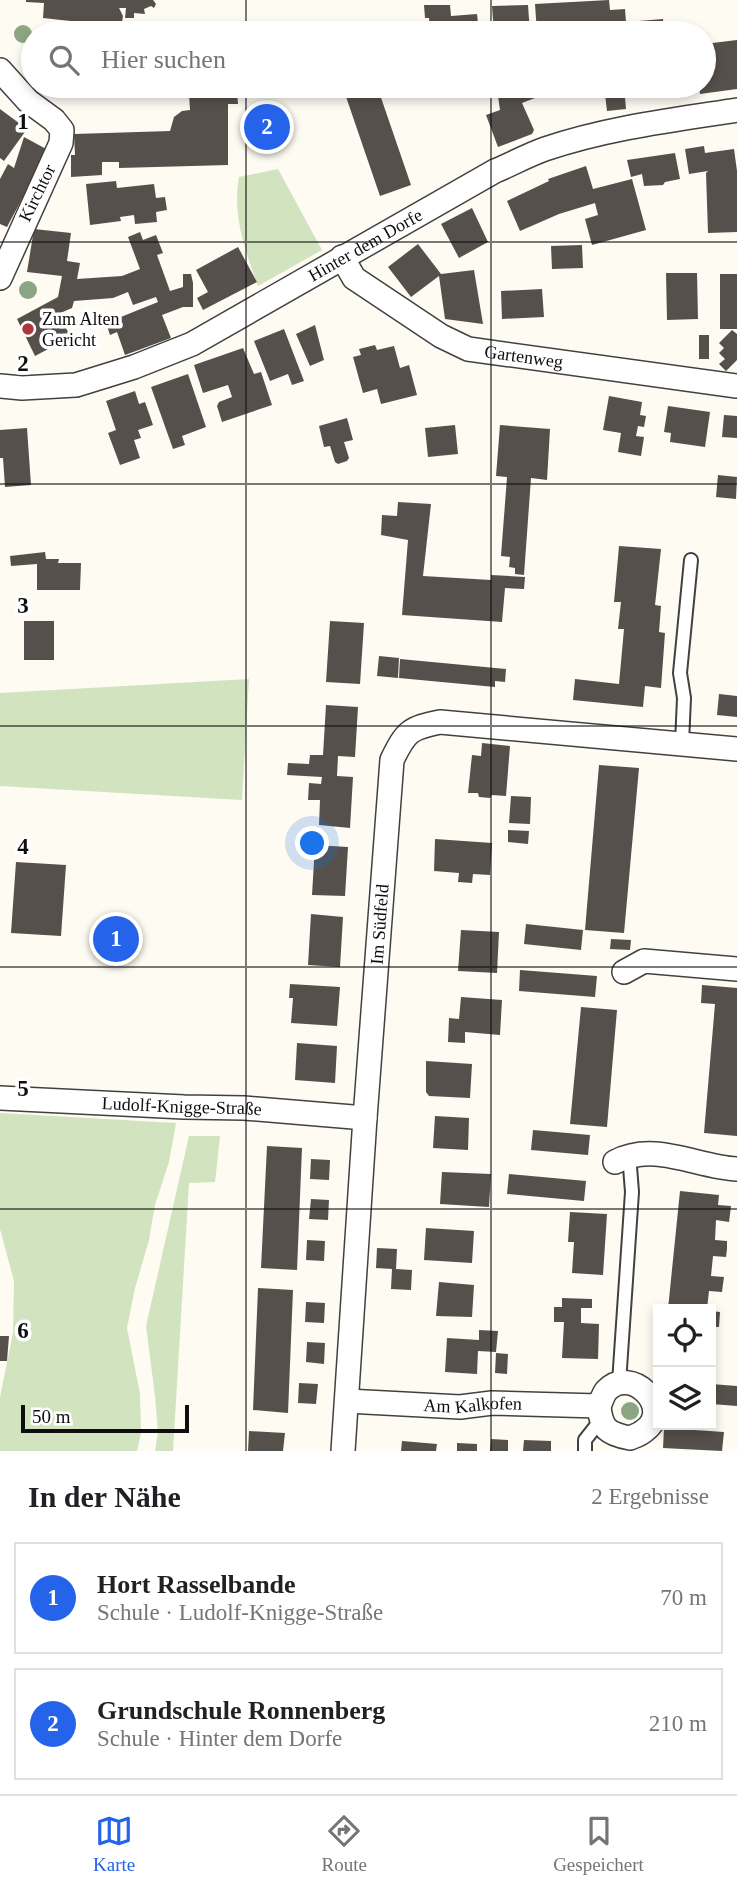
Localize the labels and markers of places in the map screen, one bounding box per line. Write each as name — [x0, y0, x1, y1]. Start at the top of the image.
pin: 2 — [244, 101, 290, 153]
place label: Zum Alten Gericht — [42, 309, 120, 350]
marker: Zum Alten Gericht — [20, 321, 36, 337]
pin: 1 — [93, 913, 139, 965]

